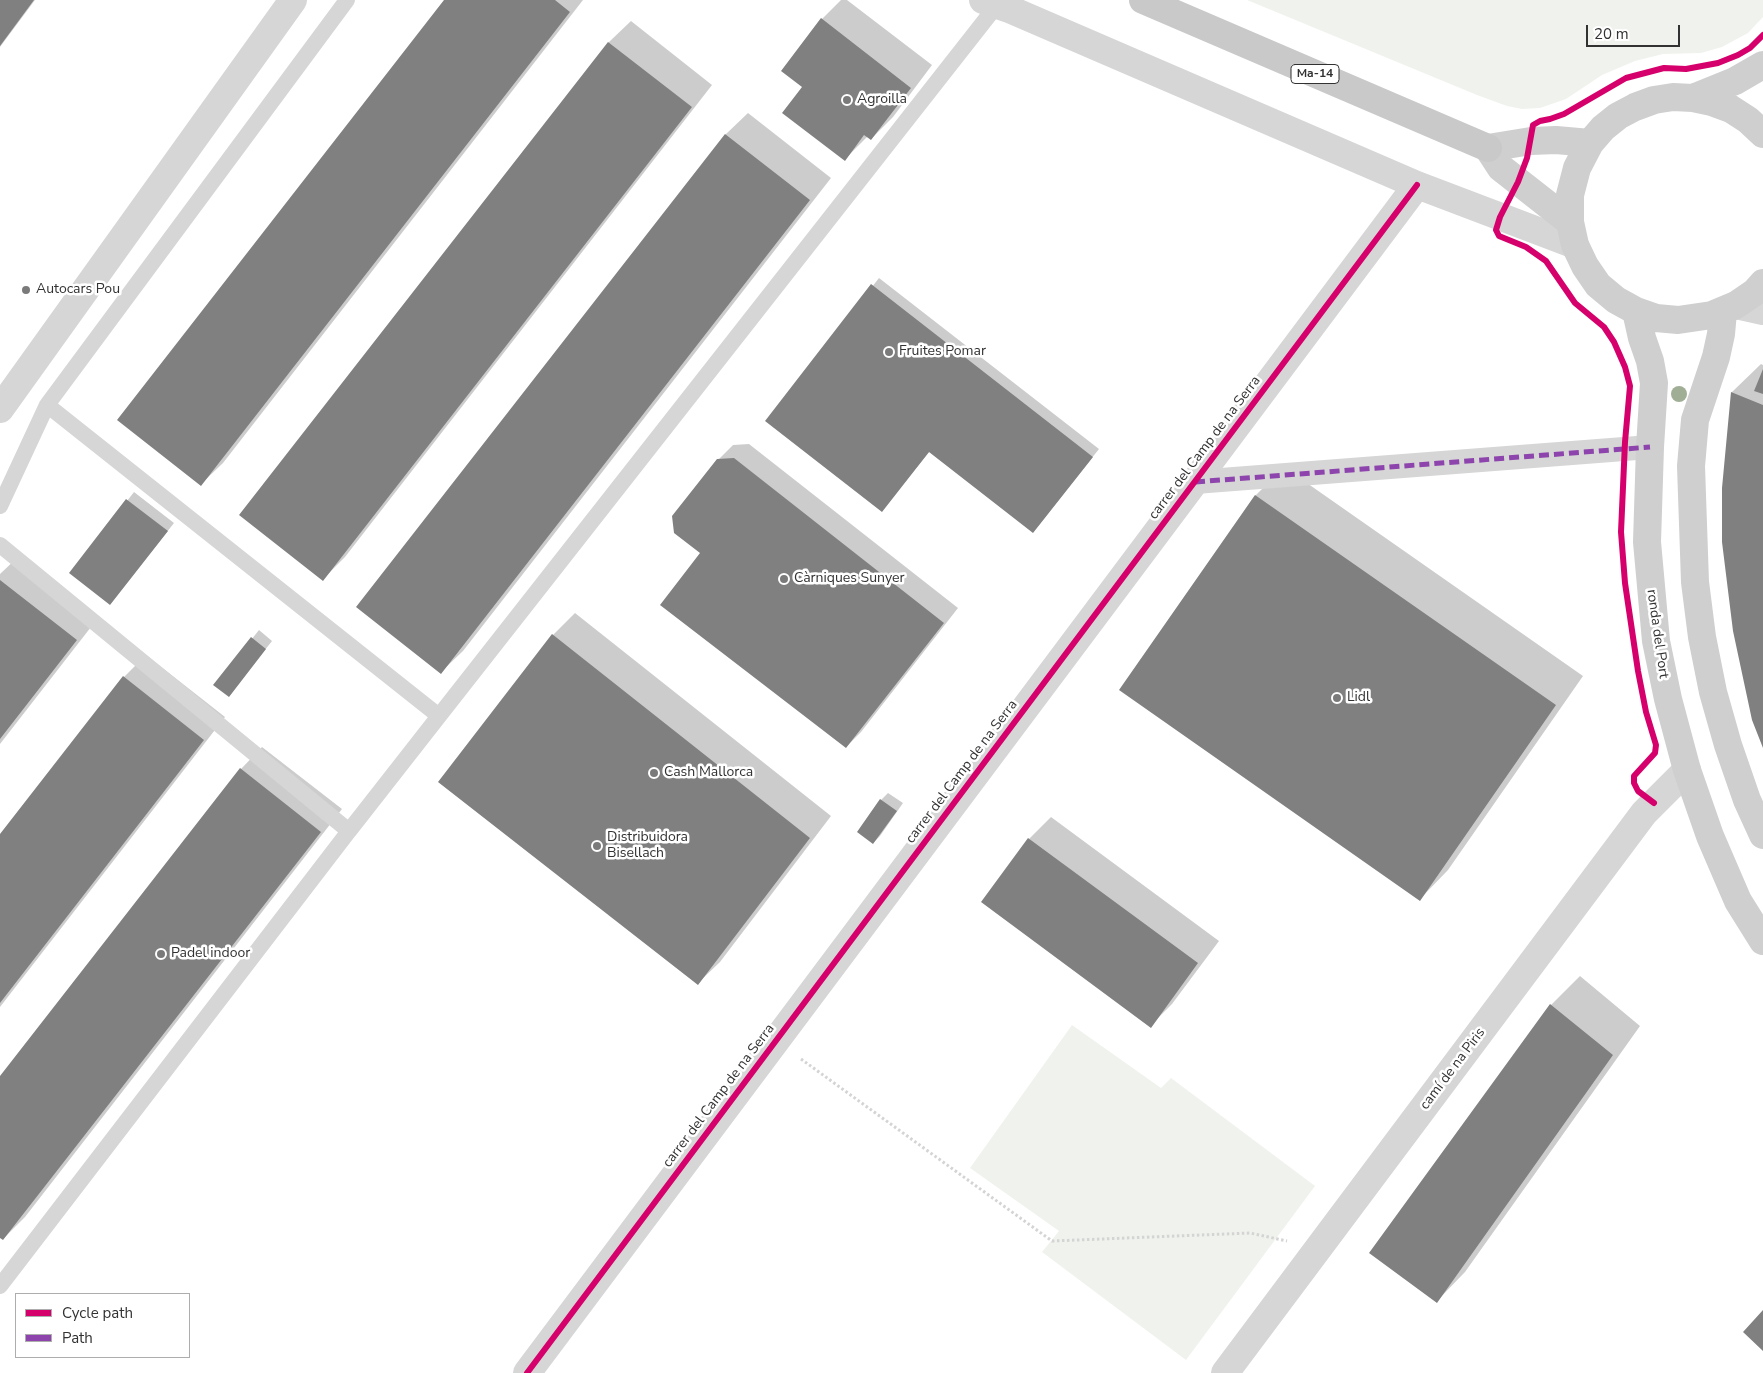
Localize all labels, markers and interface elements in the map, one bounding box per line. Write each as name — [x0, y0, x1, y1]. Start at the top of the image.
scale bar — [1588, 15, 1682, 47]
text: 20 m — [1594, 24, 1629, 44]
road number: Ma-14 — [1291, 64, 1339, 84]
place label: Agroilla — [857, 92, 907, 108]
marker: Agroilla — [841, 94, 853, 106]
place label: Autocars Pou — [36, 282, 120, 298]
marker: Autocars Pou — [20, 284, 32, 296]
place label: Fruites Pomar — [899, 344, 986, 360]
marker: Fruites Pomar — [883, 346, 895, 358]
street label: carrer del Camp de na Serra — [1146, 373, 1264, 523]
place label: Càrniques Sunyer — [794, 571, 905, 587]
marker: Càrniques Sunyer — [778, 573, 790, 585]
street label: ronda del Port — [1642, 588, 1672, 680]
place label: Lidl — [1347, 690, 1370, 706]
marker: Lidl — [1331, 692, 1343, 704]
street label: carrer del Camp de na Serra — [903, 697, 1021, 847]
place label: Cash Mallorca — [664, 765, 753, 781]
marker: Cash Mallorca — [648, 767, 660, 779]
place label: Distribuidora Bisellach — [607, 830, 688, 862]
marker: Distribuidora Bisellach — [591, 840, 603, 852]
place label: Padel indoor — [171, 946, 250, 962]
marker: Padel indoor — [155, 948, 167, 960]
street label: carrer del Camp de na Serra — [660, 1021, 778, 1171]
street label: camí de na Piris — [1417, 1025, 1489, 1113]
legend — [15, 1293, 190, 1358]
text: Cycle path — [62, 1303, 133, 1323]
text: Path — [62, 1328, 93, 1348]

